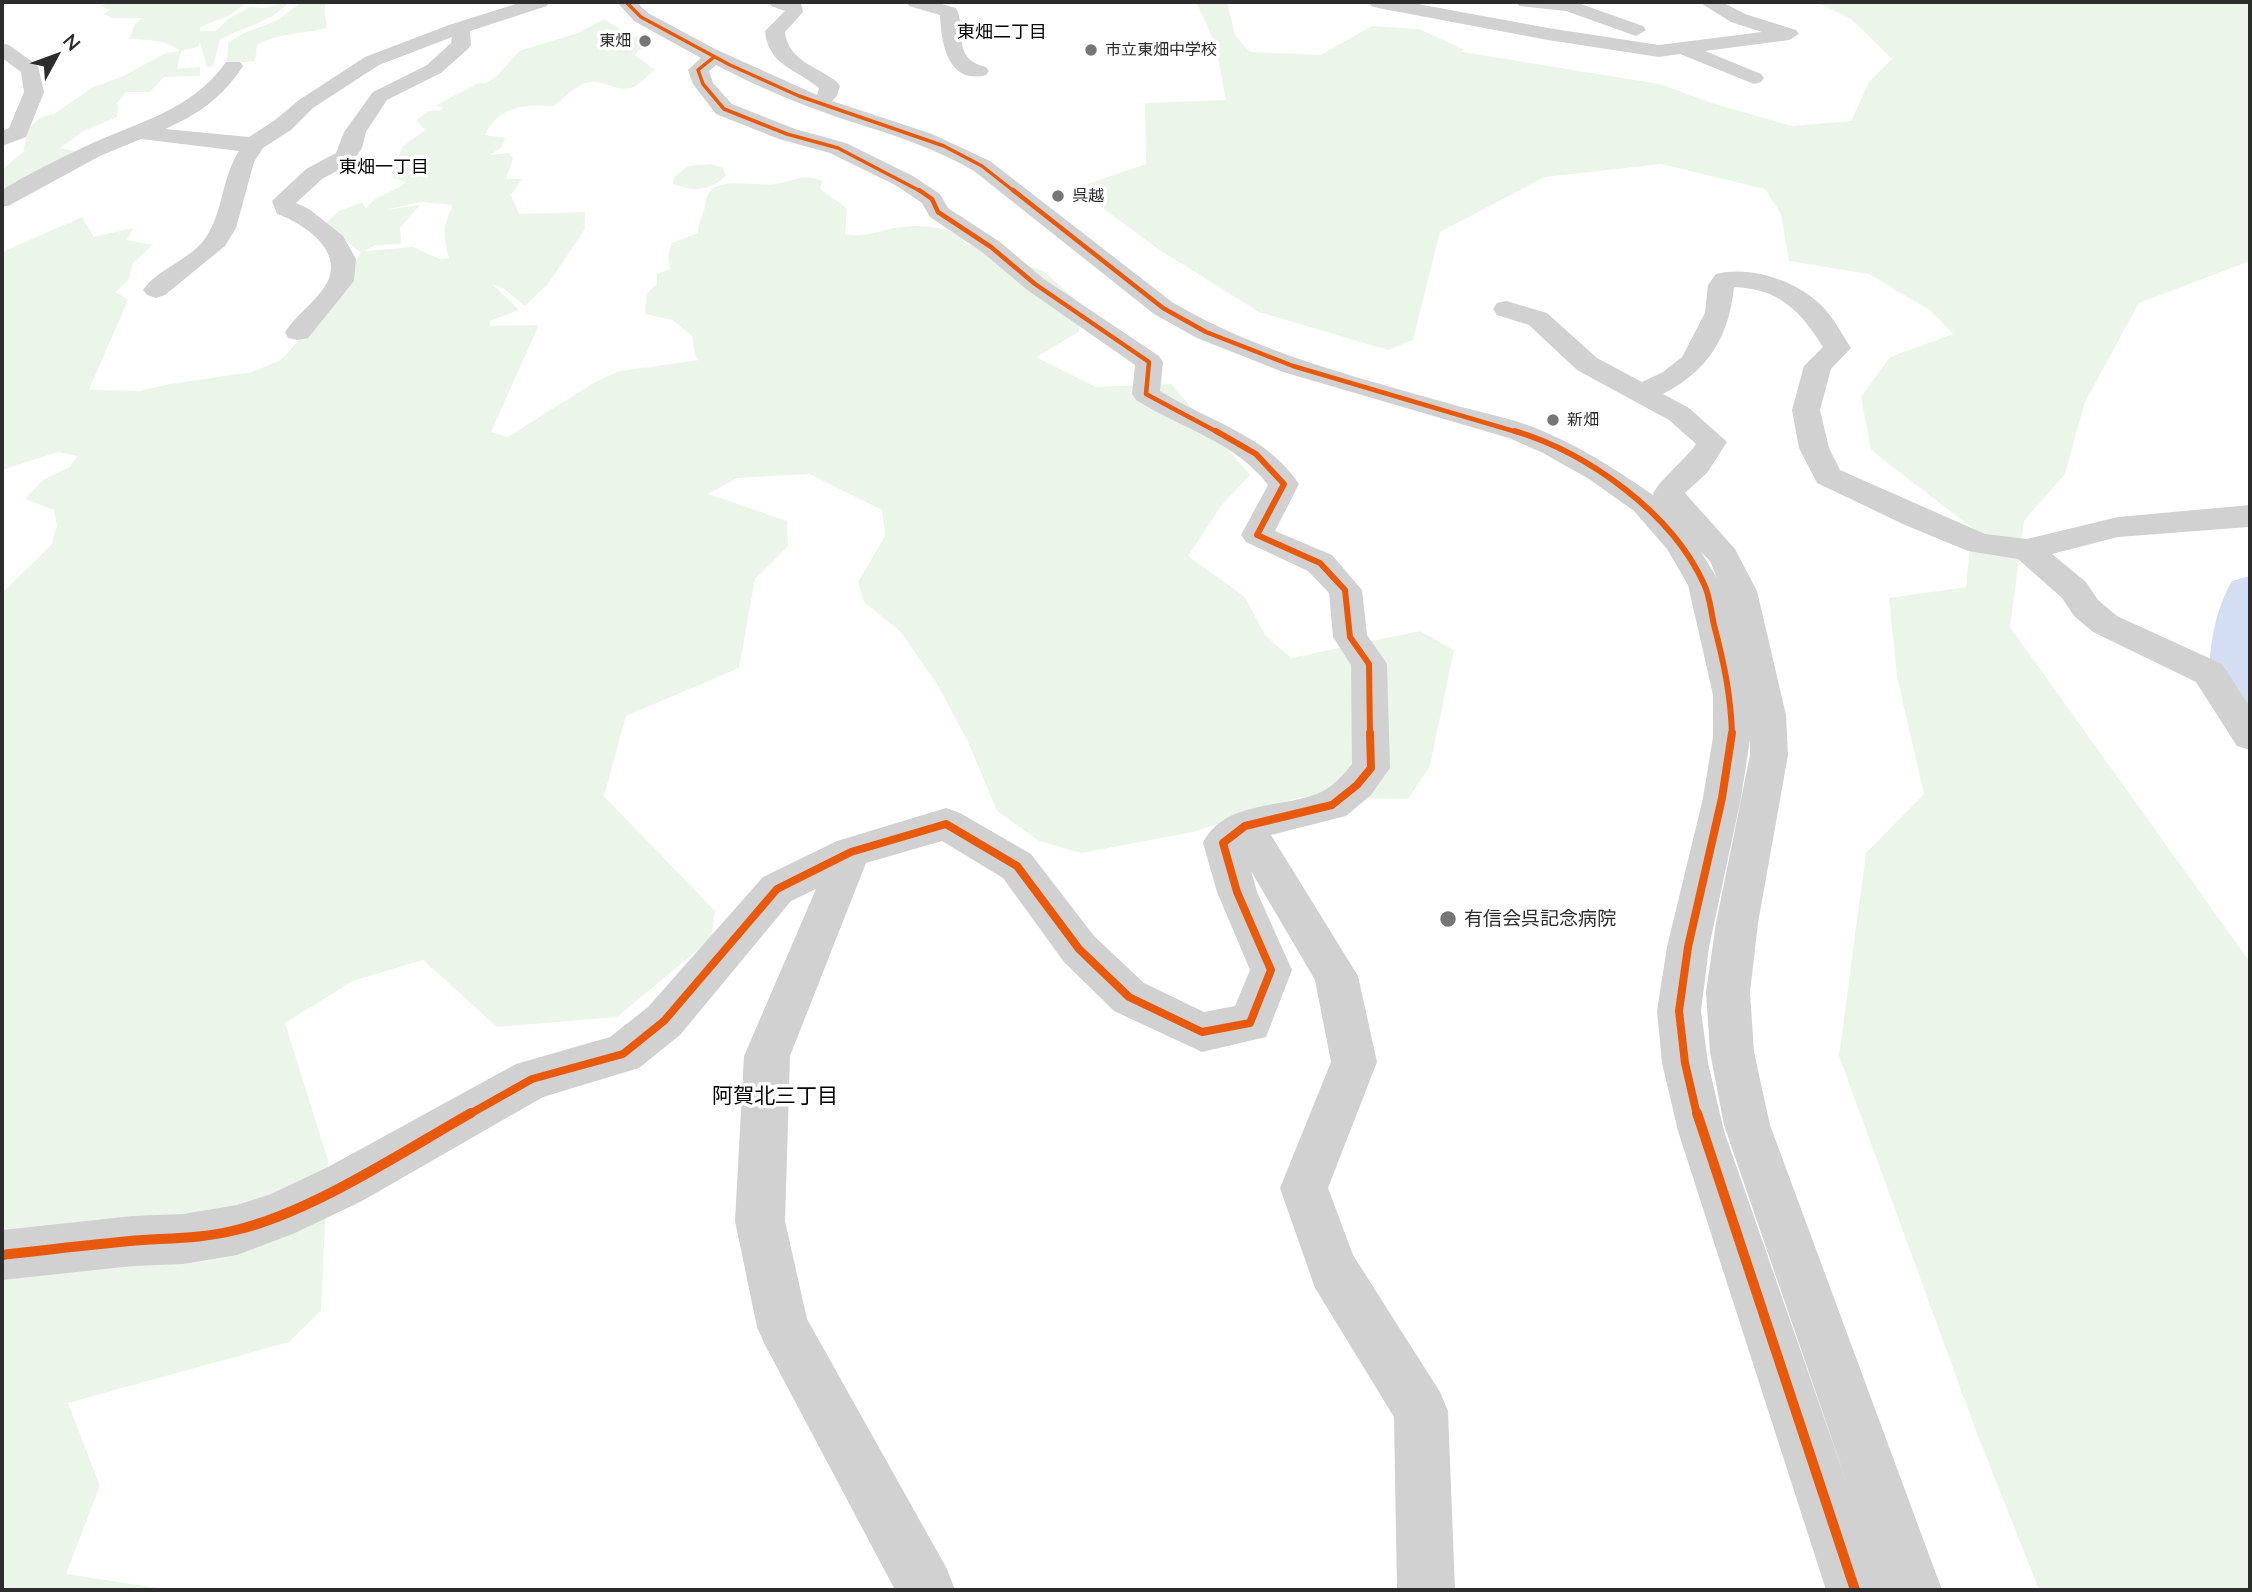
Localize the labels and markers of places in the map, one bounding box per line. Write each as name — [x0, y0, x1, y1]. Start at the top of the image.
place label: 東畑 — [599, 31, 631, 51]
marker: 東畑 — [637, 33, 653, 49]
place label: 市立東畑中学校 — [1105, 40, 1217, 60]
marker: 市立東畑中学校 — [1083, 42, 1099, 58]
place label: 呉越 — [1072, 186, 1104, 206]
marker: 呉越 — [1050, 188, 1066, 204]
place label: 新畑 — [1567, 410, 1599, 430]
marker: 新畑 — [1545, 412, 1561, 428]
place label: 有信会呉記念病院 — [1464, 908, 1616, 930]
marker: 有信会呉記念病院 — [1438, 909, 1458, 929]

